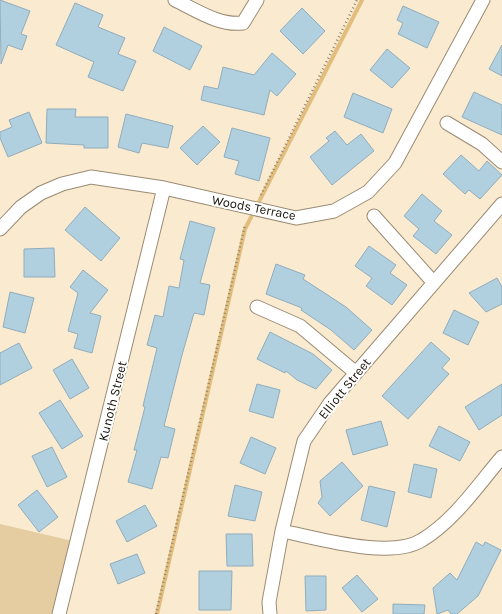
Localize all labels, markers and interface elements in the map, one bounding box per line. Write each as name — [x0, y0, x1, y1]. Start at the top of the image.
street label: Woods Terrace — [211, 192, 297, 223]
street label: Elliott Street — [315, 355, 374, 422]
street label: Kunoth Street — [95, 359, 130, 443]

